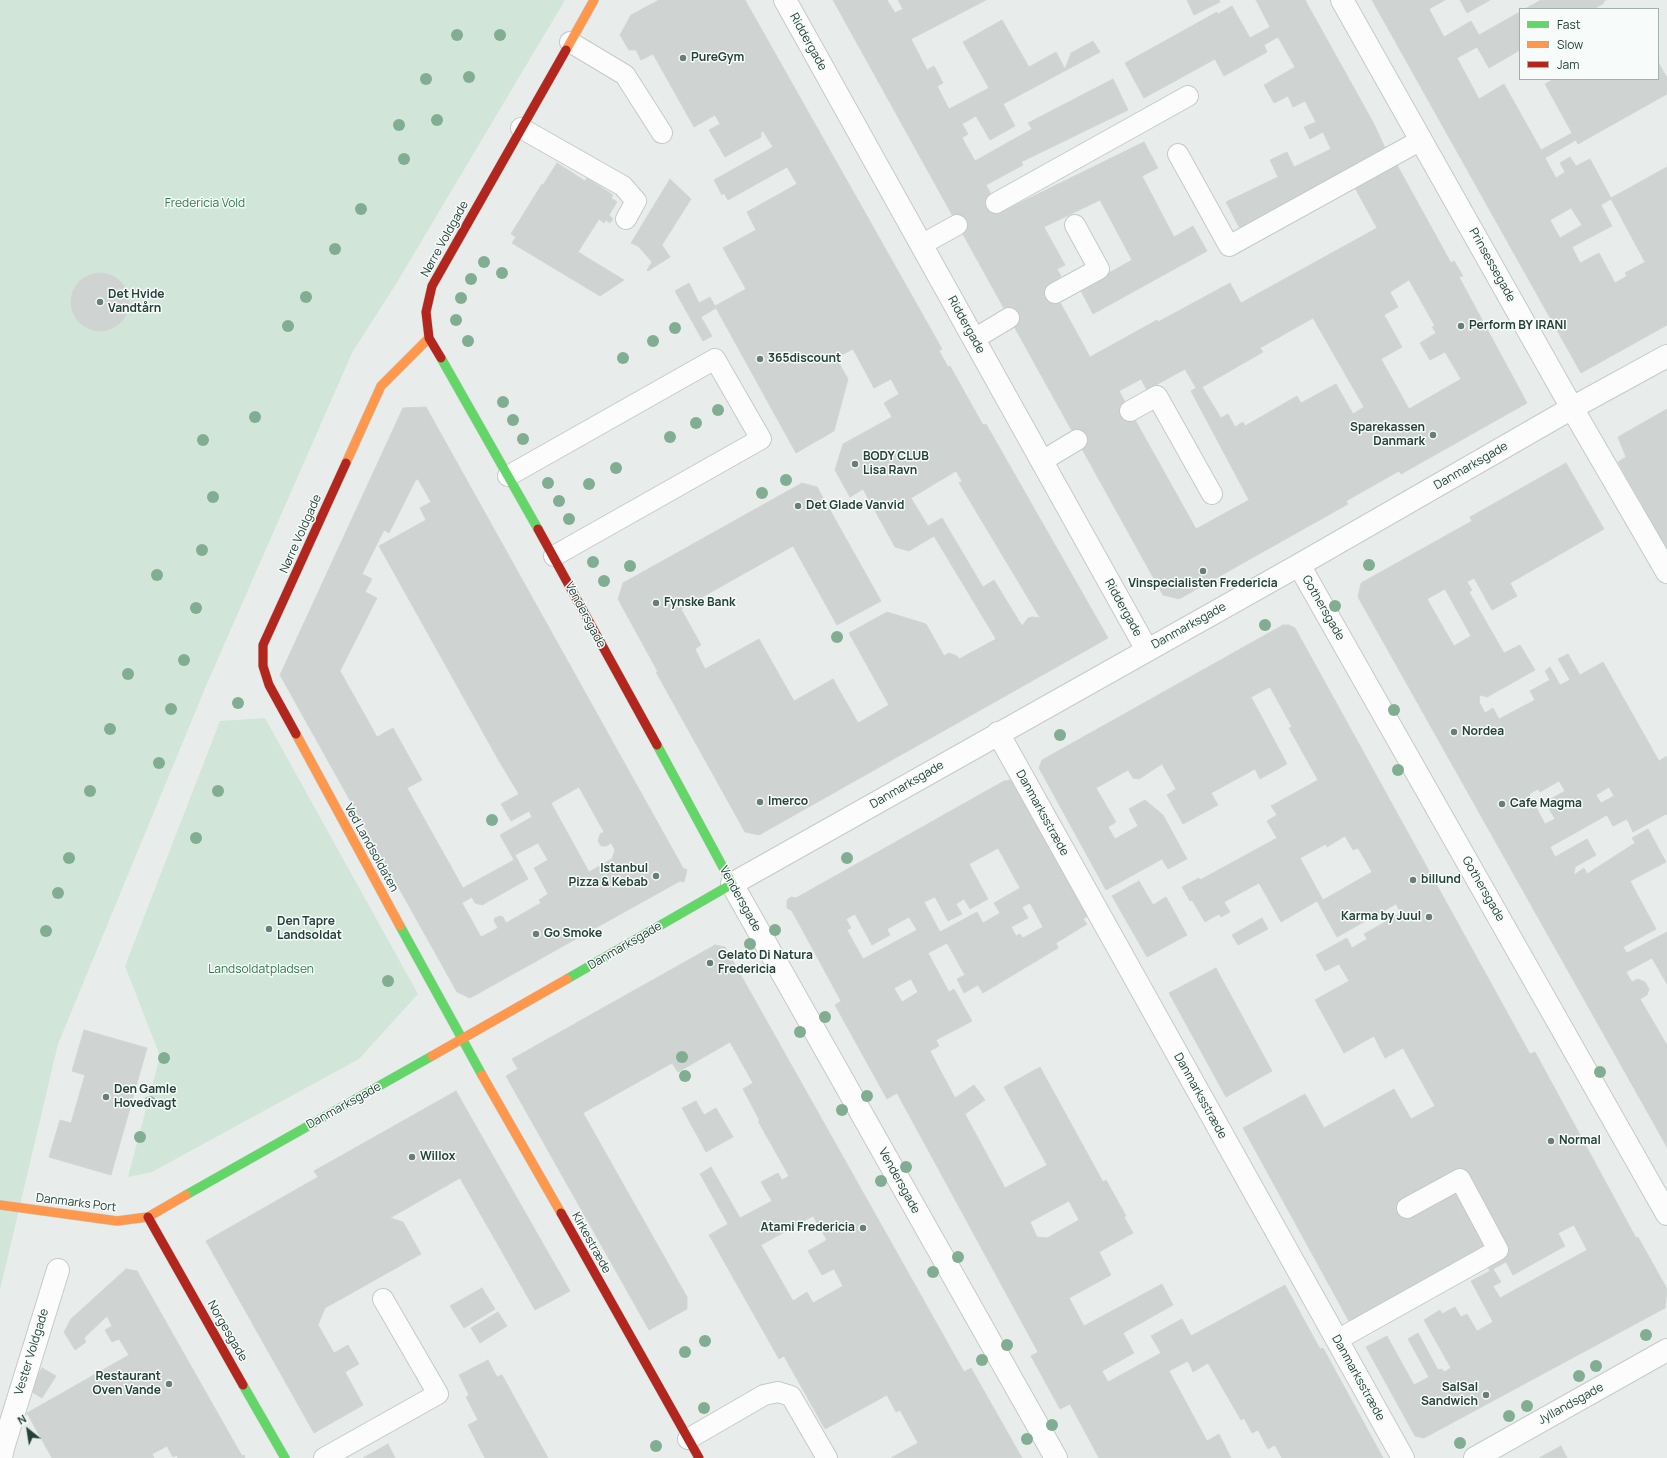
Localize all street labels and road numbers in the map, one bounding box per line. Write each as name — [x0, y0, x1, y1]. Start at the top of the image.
street label: Riddergade — [786, 11, 830, 73]
street label: Nørre Voldgade — [418, 198, 472, 280]
street label: Prinsessegade — [1466, 226, 1518, 304]
street label: Riddergade — [944, 294, 988, 356]
street label: Danmarksgade — [1431, 439, 1511, 493]
street label: Nørre Voldgade — [277, 492, 325, 576]
street label: Gothersgade — [1299, 573, 1347, 643]
street label: Riddergade — [1101, 577, 1145, 639]
street label: Vendersgade — [562, 579, 608, 651]
street label: Danmarksgade — [1149, 600, 1229, 652]
street label: Danmarksgade — [867, 758, 947, 812]
street label: Danmarksstræde — [1012, 768, 1072, 858]
street label: Ved Landsoldaten — [341, 801, 401, 895]
street label: Gothersgade — [1459, 854, 1507, 924]
street label: Vendersgade — [716, 864, 764, 934]
street label: Danmarksgade — [585, 919, 665, 973]
street label: Danmarksstræde — [1170, 1051, 1230, 1141]
street label: Danmarksgade — [304, 1080, 384, 1132]
street label: Vendersgade — [875, 1146, 923, 1216]
street label: Danmarks Port — [35, 1191, 117, 1215]
street label: Kirkestræde — [568, 1210, 614, 1276]
street label: Norgesgade — [204, 1298, 250, 1364]
street label: Vester Voldgade — [12, 1307, 52, 1397]
street label: Danmarksstræde — [1328, 1333, 1388, 1423]
street label: Jyllandsgade — [1536, 1380, 1606, 1428]

